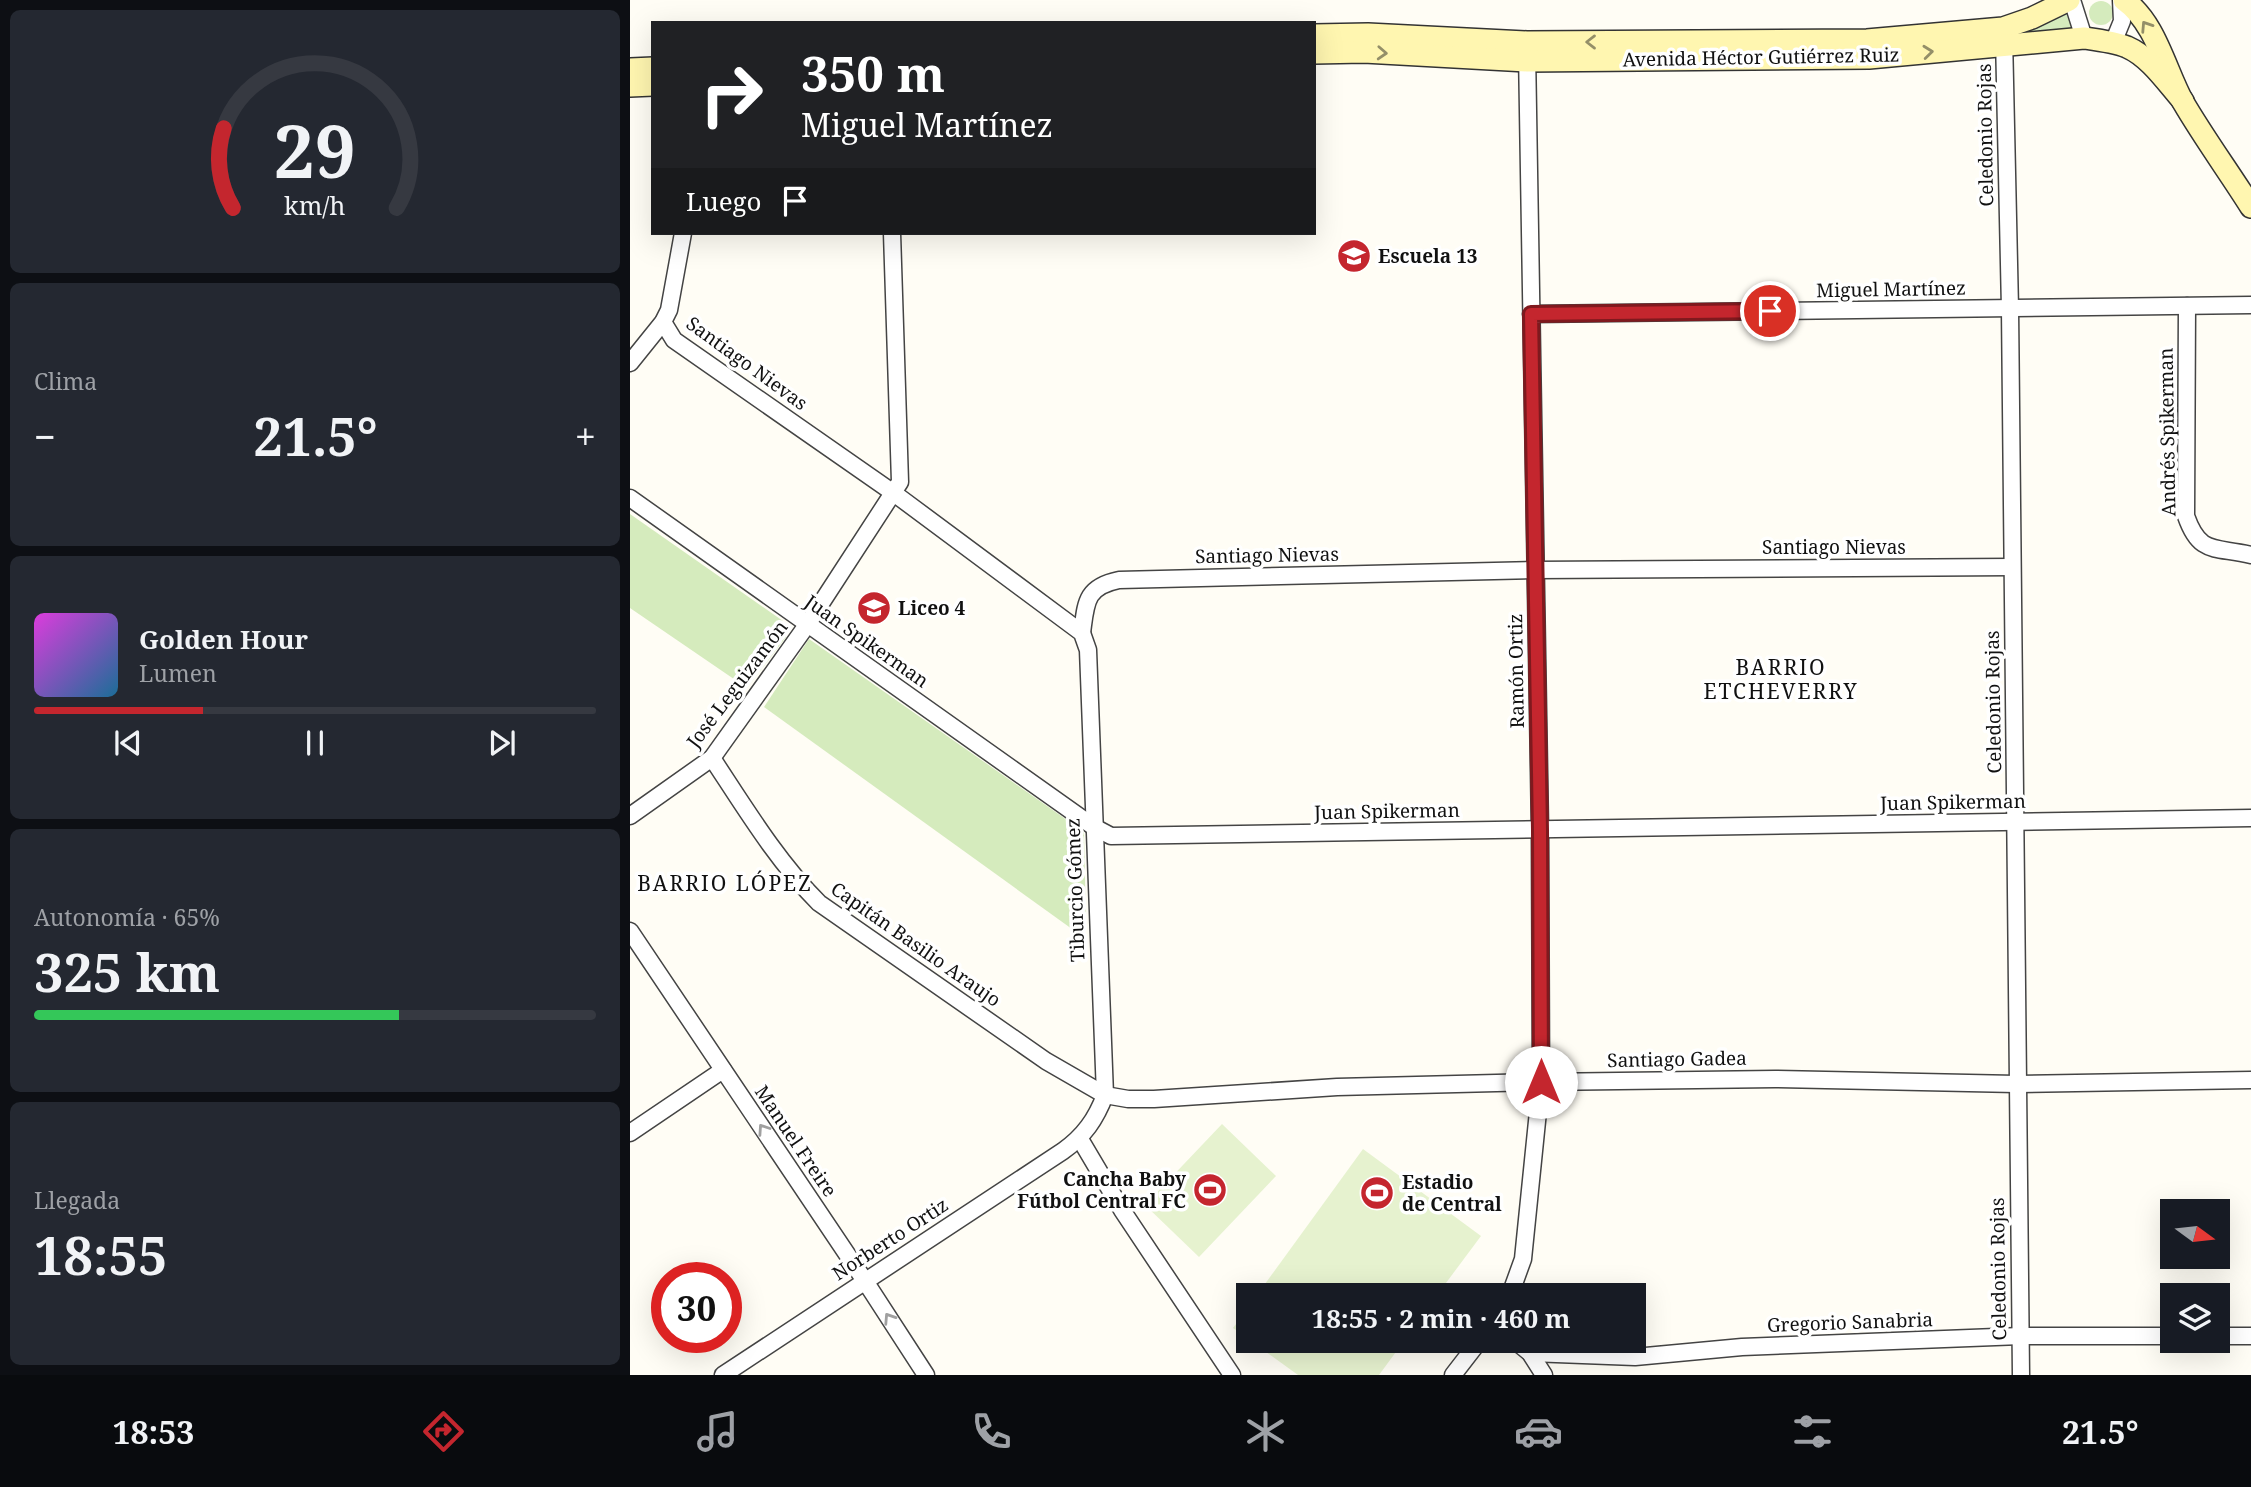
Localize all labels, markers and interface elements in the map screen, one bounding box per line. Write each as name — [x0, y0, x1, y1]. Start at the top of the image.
one-way arrow — [2141, 21, 2154, 34]
one-way arrow — [1585, 34, 1596, 50]
text: 350 m — [801, 40, 945, 106]
street label: Avenida Héctor Gutiérrez Ruiz — [1622, 42, 1900, 72]
one-way arrow — [1377, 45, 1388, 60]
one-way arrow — [1922, 45, 1934, 60]
icon: right — [686, 49, 777, 140]
street label: Celedonio Rojas — [1971, 63, 1999, 207]
text: 29 — [274, 100, 356, 199]
text: Miguel Martínez — [801, 103, 1053, 146]
icon: arrive — [776, 182, 814, 220]
text: Luego — [686, 183, 762, 219]
text: km/h — [284, 187, 346, 221]
school or university icon: Escuela 13 — [1335, 237, 1373, 275]
place label: Escuela 13 — [1378, 243, 1478, 269]
street label: Miguel Martínez — [1816, 275, 1966, 303]
pin — [1740, 281, 1800, 341]
icon: arrive — [1751, 292, 1789, 330]
street label: Santiago Nievas — [681, 310, 813, 416]
street label: Andrés Spikerman — [2153, 347, 2181, 517]
text: Clima — [34, 365, 97, 397]
text: 21.5° — [253, 400, 378, 471]
text: − — [34, 410, 56, 462]
text: + — [575, 410, 596, 462]
street label: Santiago Nievas — [1762, 534, 1906, 560]
street label: Santiago Nievas — [1195, 541, 1339, 569]
street label: Juan Spikerman — [799, 588, 934, 693]
school or university icon: Liceo 4 — [855, 589, 893, 627]
place label: Liceo 4 — [898, 595, 966, 621]
street label: Ramón Ortiz — [1502, 613, 1530, 729]
street label: José Leguizamón — [680, 615, 794, 754]
text: Golden Hour — [139, 621, 308, 657]
street label: Celedonio Rojas — [1979, 630, 2007, 774]
district label: BARRIO ETCHEVERRY — [1703, 653, 1859, 705]
text: Lumen — [139, 657, 217, 689]
icon: previous — [109, 724, 147, 762]
icon: pause — [296, 724, 334, 762]
icon: next — [483, 724, 521, 762]
street label: Juan Spikerman — [1879, 788, 2026, 816]
street label: Juan Spikerman — [1313, 797, 1460, 825]
street label: Tiburcio Gómez — [1059, 818, 1091, 962]
district label: BARRIO LÓPEZ — [637, 869, 813, 897]
street label: Capitán Basilio Araujo — [826, 875, 1006, 1013]
text: Autonomía · 65% — [34, 901, 220, 933]
text: 325 km — [34, 936, 220, 1007]
position arrow — [1504, 1045, 1578, 1119]
street label: Santiago Gadea — [1607, 1045, 1747, 1073]
street label: Manuel Freire — [749, 1080, 843, 1202]
one-way arrow — [758, 1124, 771, 1137]
place label: Cancha Baby Fútbol Central FC — [1017, 1166, 1186, 1214]
place label: Estadio de Central — [1402, 1169, 1502, 1217]
sports icon: Cancha Baby Fútbol Central FC — [1191, 1171, 1229, 1209]
sports icon: Estadio de Central — [1358, 1174, 1396, 1212]
text: Llegada — [34, 1184, 120, 1216]
street label: Norberto Ortiz — [827, 1192, 953, 1286]
street label: Celedonio Rojas — [1984, 1197, 2012, 1341]
north arrow — [2160, 1199, 2230, 1269]
map controls — [2160, 1199, 2230, 1353]
text: 18:55 — [34, 1219, 167, 1290]
speed limit sign: 30 — [651, 1262, 742, 1353]
button: layers — [2160, 1283, 2230, 1353]
text: 18:55 · 2 min · 460 m — [1311, 1300, 1571, 1336]
street label: Gregorio Sanabria — [1767, 1306, 1933, 1338]
one-way arrow — [885, 1312, 898, 1325]
icon: directions — [419, 1407, 468, 1456]
icon: music — [693, 1407, 742, 1456]
icon: phone — [967, 1407, 1016, 1456]
icon: climate — [1241, 1407, 1290, 1456]
icon: car — [1514, 1407, 1563, 1456]
icon: filters — [1788, 1407, 1837, 1456]
text: 18:53 — [112, 1410, 194, 1453]
text: 21.5° — [2062, 1410, 2138, 1453]

